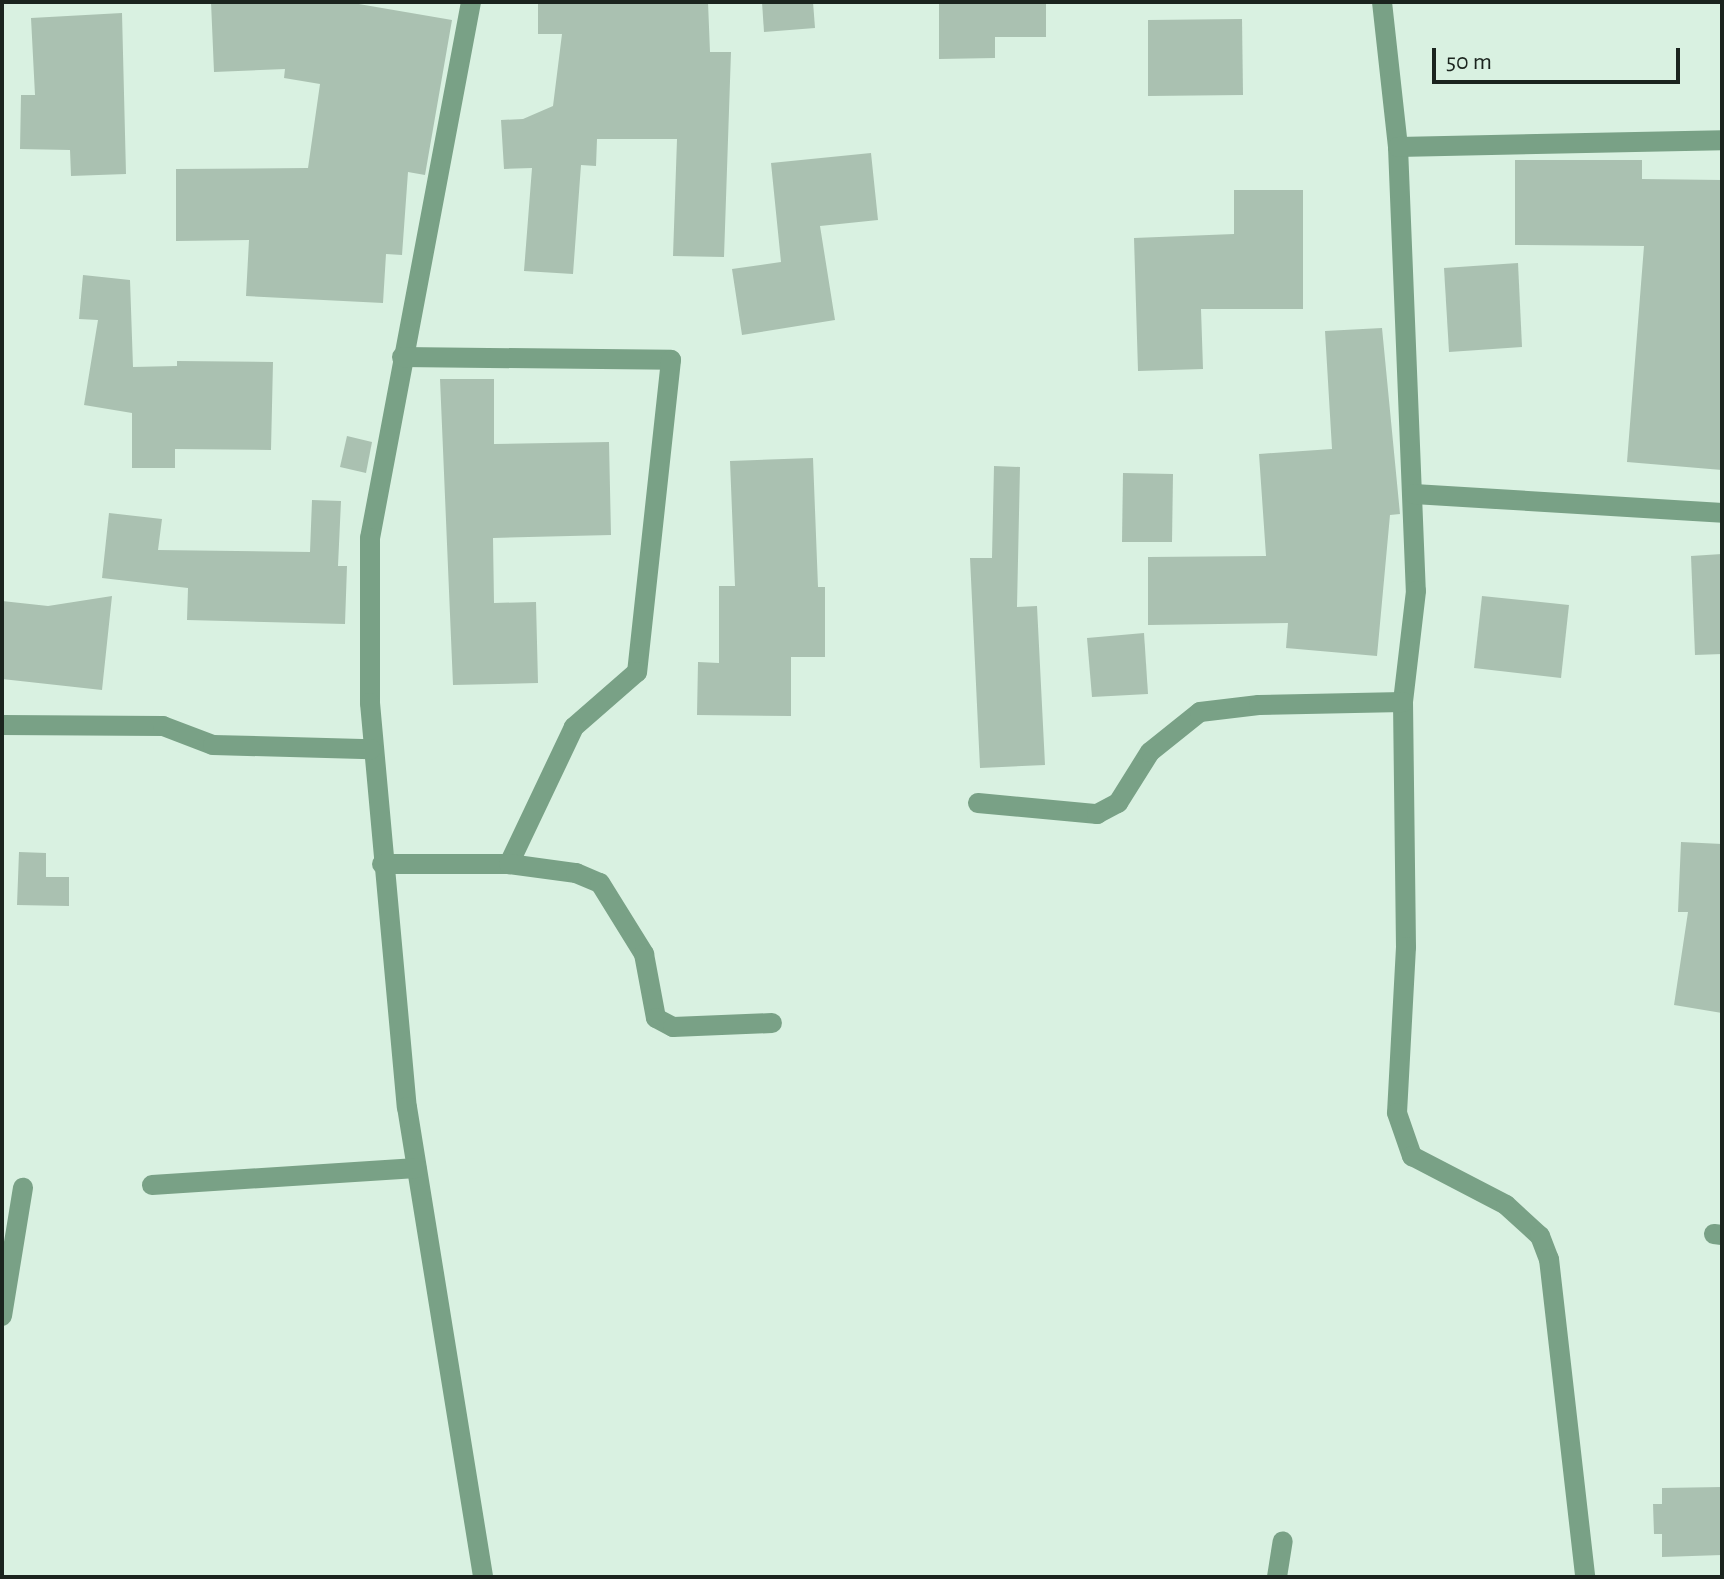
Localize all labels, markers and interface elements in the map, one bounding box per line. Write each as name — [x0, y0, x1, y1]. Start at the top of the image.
scale bar — [1436, 32, 1684, 82]
text: 50 m — [1446, 50, 1492, 74]

